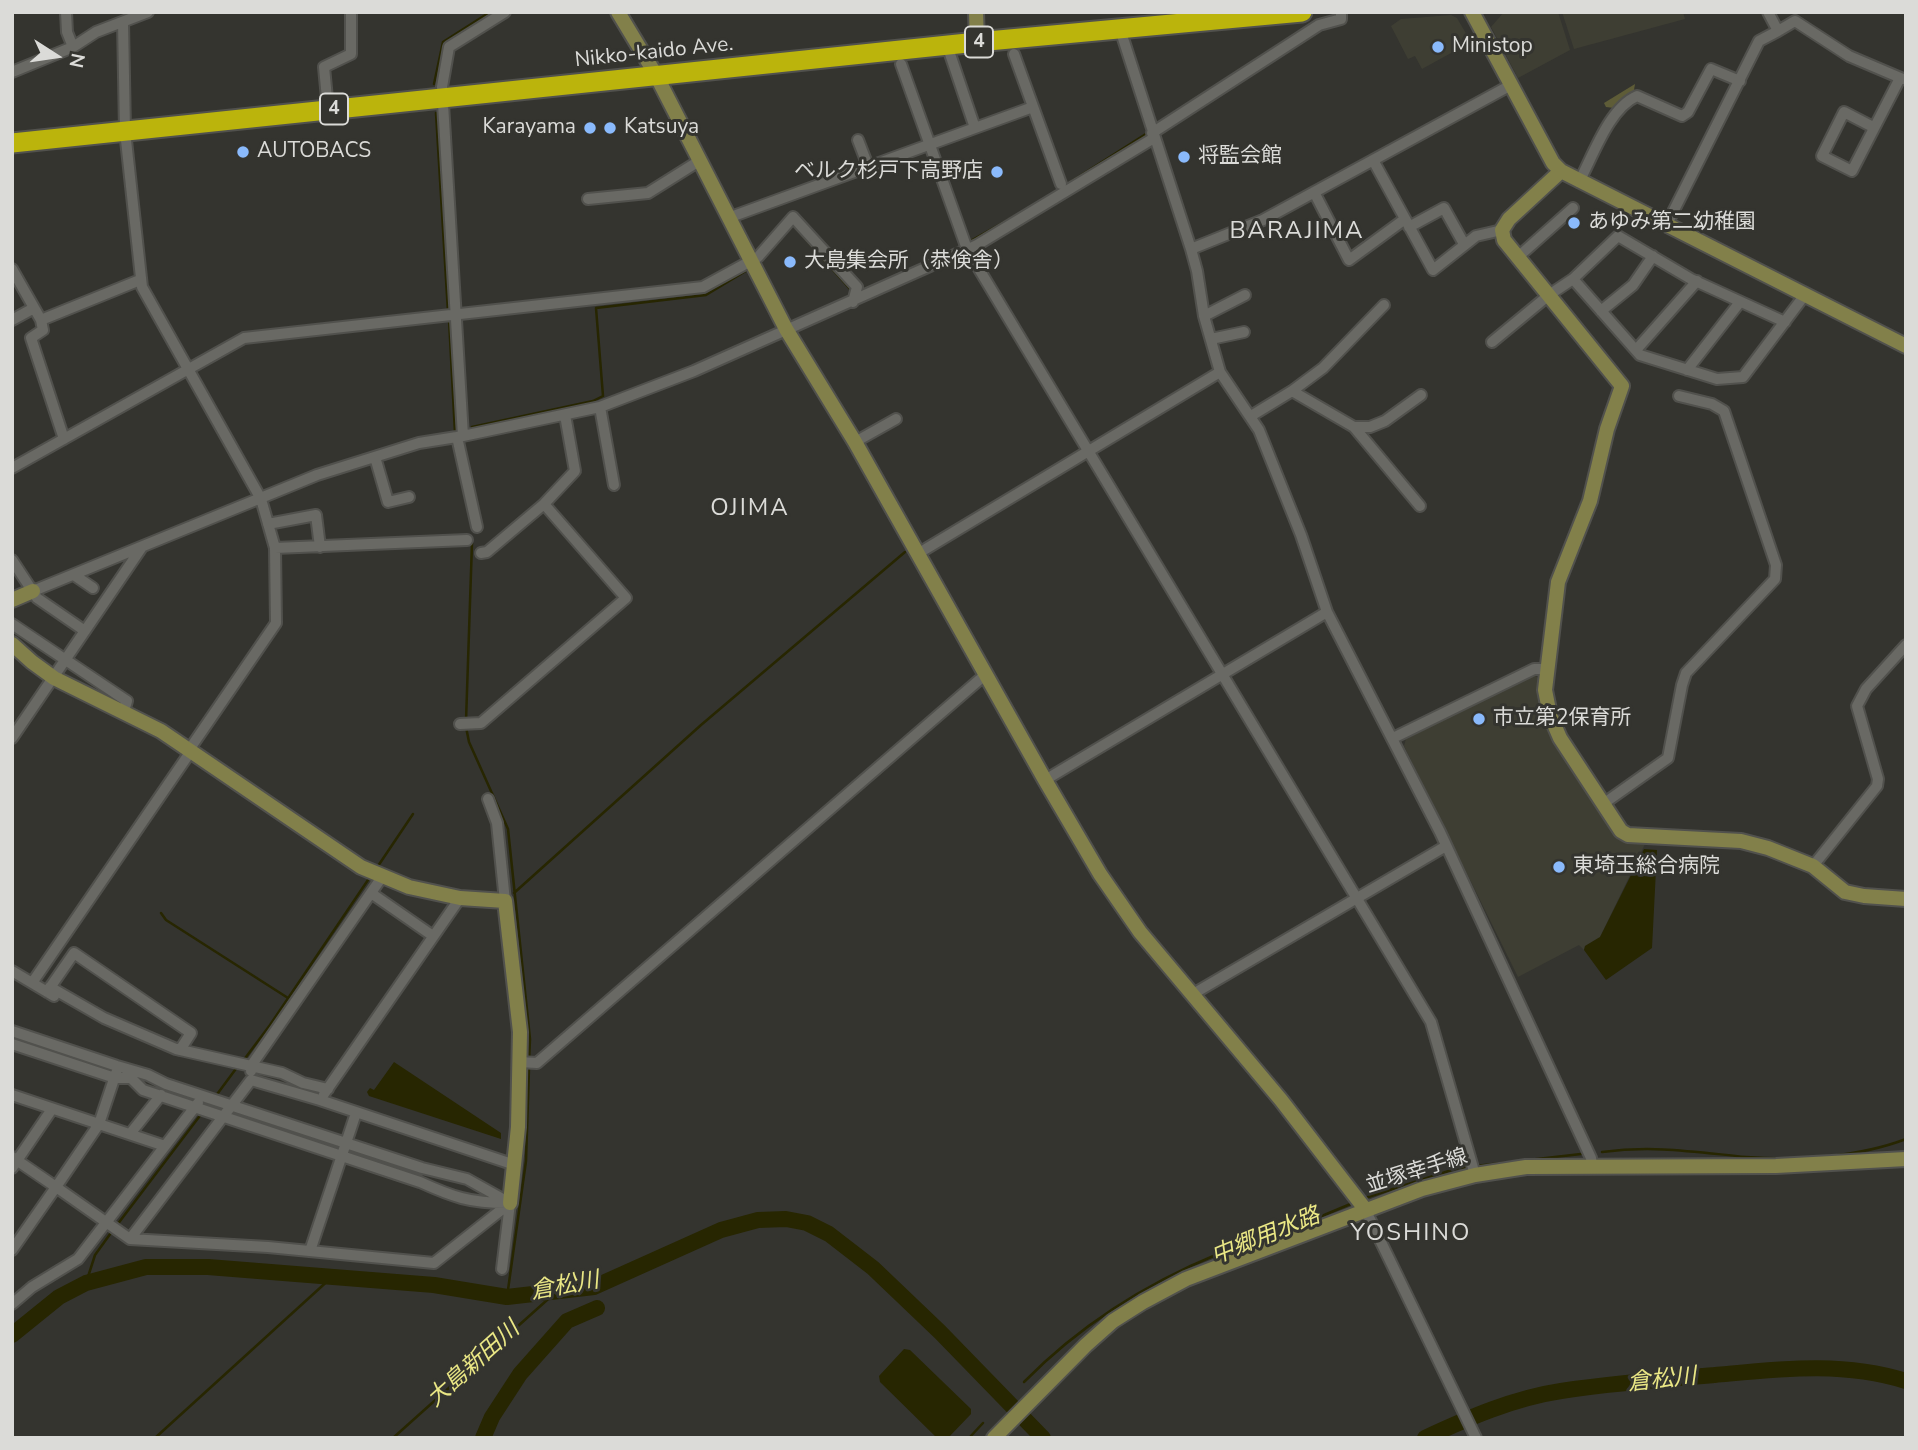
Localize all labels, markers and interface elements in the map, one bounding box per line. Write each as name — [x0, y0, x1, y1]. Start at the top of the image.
north arrow — [21, 21, 91, 91]
road number: 4 — [965, 26, 993, 58]
street label: Nikko-kaido Ave. — [574, 32, 734, 74]
place label: Ministop — [1452, 34, 1533, 60]
marker: Ministop — [1430, 39, 1446, 55]
text: N — [62, 51, 91, 70]
road number: 4 — [320, 94, 348, 124]
place label: Karayama — [482, 115, 576, 141]
place label: Katsuya — [624, 115, 699, 141]
marker: Karayama — [582, 120, 598, 136]
marker: Katsuya — [602, 120, 618, 136]
place label: AUTOBACS — [257, 139, 371, 165]
marker: AUTOBACS — [235, 144, 251, 160]
place label: 将監会館 — [1198, 144, 1282, 170]
marker: 将監会館 — [1176, 149, 1192, 165]
place label: ベルク杉戸下高野店 — [794, 159, 983, 185]
marker: ベルク杉戸下高野店 — [989, 164, 1005, 180]
place label: あゆみ第二幼稚園 — [1588, 210, 1756, 236]
marker: あゆみ第二幼稚園 — [1566, 215, 1582, 231]
district label: BARAJIMA — [1230, 218, 1364, 246]
place label: 大島集会所（恭倹舎） — [804, 249, 1014, 275]
marker: 大島集会所（恭倹舎） — [782, 254, 798, 270]
district label: OJIMA — [711, 495, 789, 523]
place label: 市立第2保育所 — [1493, 706, 1632, 732]
marker: 市立第2保育所 — [1471, 711, 1487, 727]
place label: 東埼玉総合病院 — [1573, 854, 1720, 880]
marker: 東埼玉総合病院 — [1551, 859, 1567, 875]
street label: 並塚幸手線 — [1363, 1145, 1471, 1199]
water label: 中郷用水路 — [1208, 1203, 1324, 1271]
district label: YOSHINO — [1351, 1220, 1471, 1248]
water label: 倉松川 — [529, 1267, 601, 1307]
water label: 大島新田川 — [422, 1316, 526, 1414]
water label: 倉松川 — [1626, 1364, 1698, 1398]

